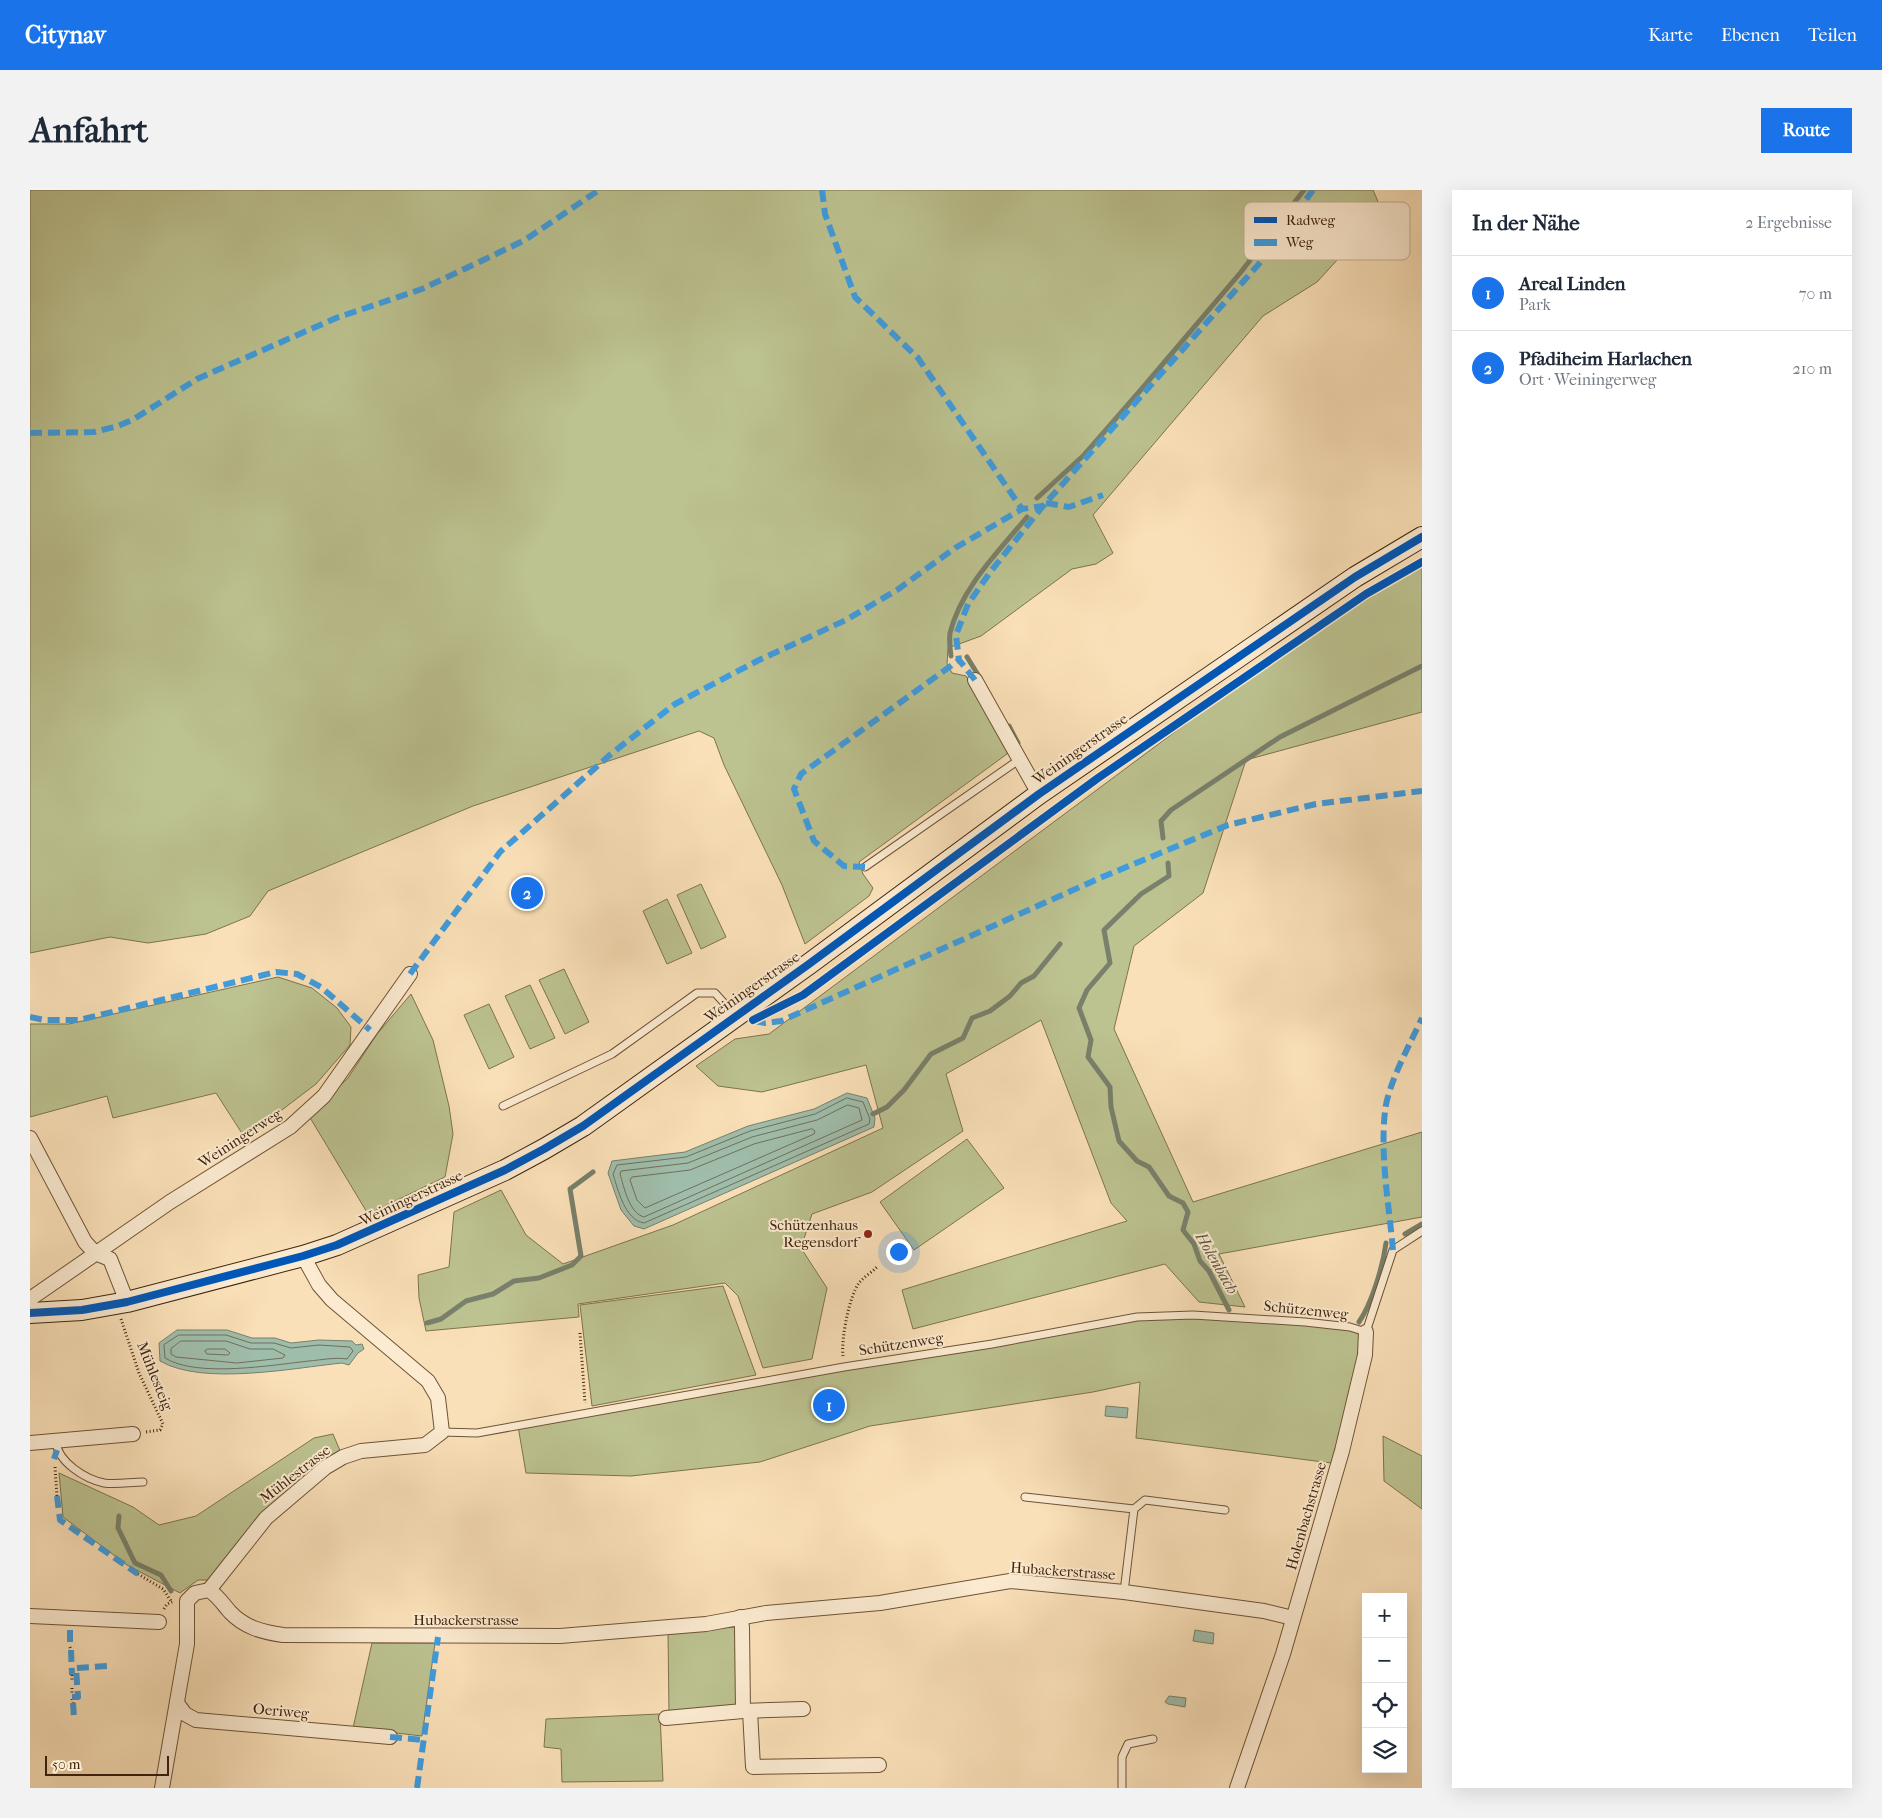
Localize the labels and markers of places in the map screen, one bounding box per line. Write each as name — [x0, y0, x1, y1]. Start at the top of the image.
pin: 2 — [511, 874, 543, 912]
place label: Schützenhaus Regensdorf — [770, 1216, 861, 1251]
marker: Schützenhaus Regensdorf — [862, 1228, 874, 1240]
pin: 1 — [813, 1386, 845, 1424]

